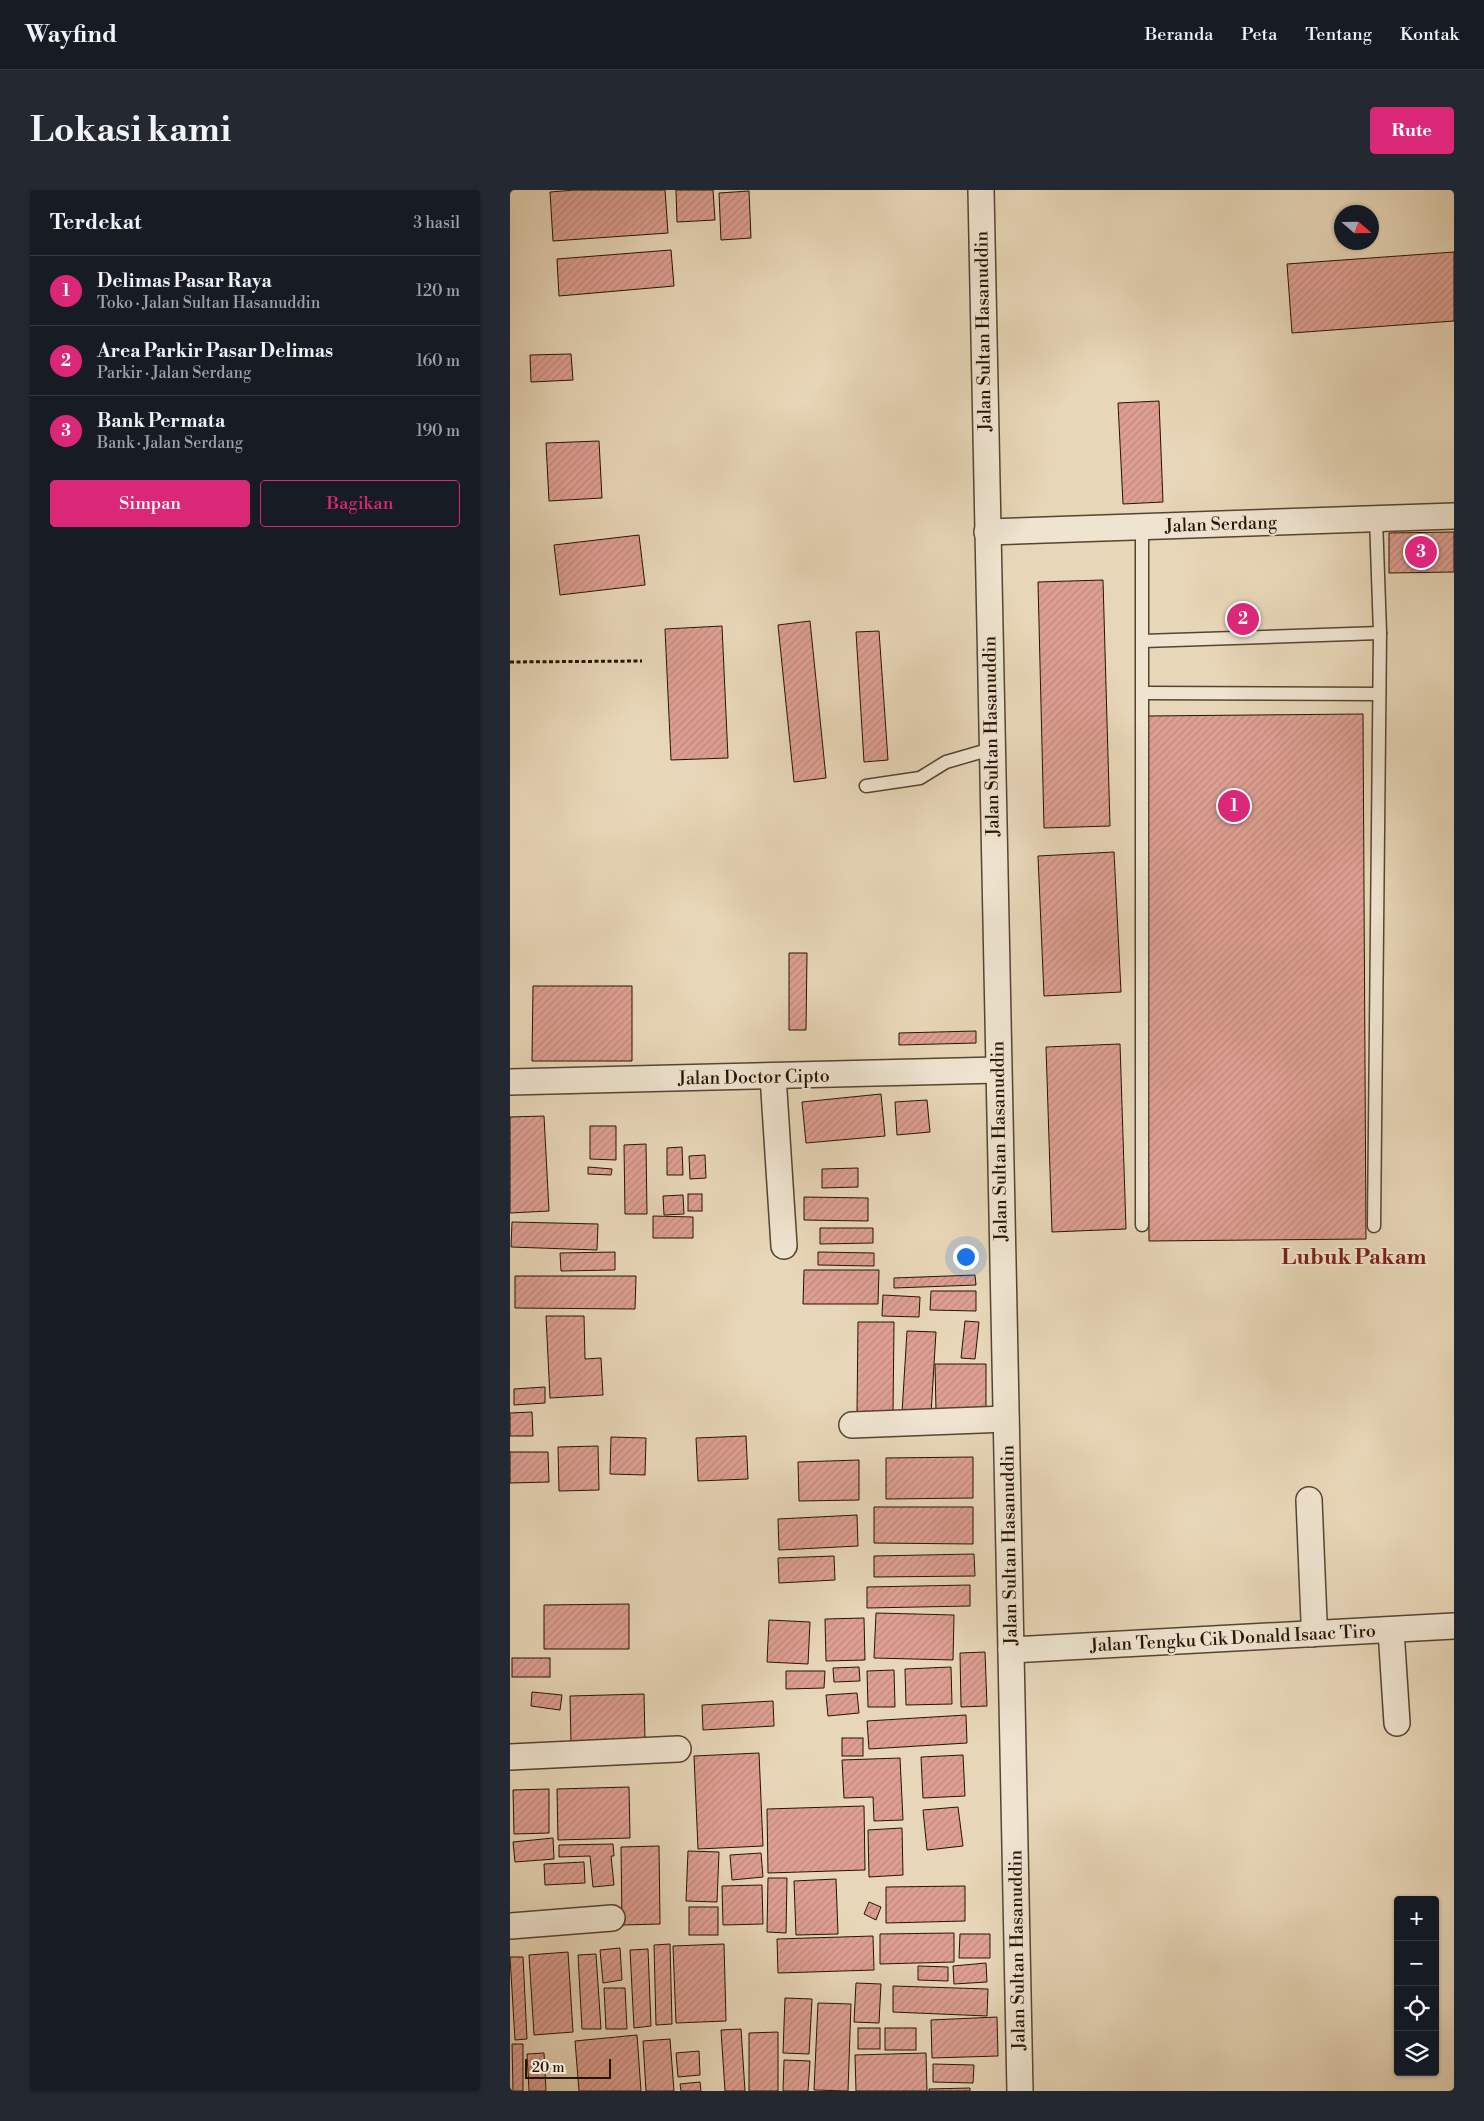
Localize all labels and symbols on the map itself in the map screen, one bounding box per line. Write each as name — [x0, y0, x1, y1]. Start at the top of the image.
north arrow — [1334, 205, 1379, 250]
street label: Jalan Sultan Hasanuddin — [970, 230, 997, 432]
street label: Jalan Serdang — [1164, 511, 1278, 538]
pin: 3 — [1405, 533, 1437, 571]
pin: 2 — [1227, 600, 1259, 638]
street label: Jalan Sultan Hasanuddin — [978, 635, 1005, 837]
pin: 1 — [1218, 787, 1250, 825]
street label: Jalan Sultan Hasanuddin — [986, 1040, 1013, 1242]
street label: Jalan Doctor Cipto — [677, 1065, 830, 1090]
your location — [953, 1244, 979, 1270]
district label: Lubuk Pakam — [1281, 1244, 1427, 1271]
street label: Jalan Sultan Hasanuddin — [996, 1444, 1023, 1646]
street label: Jalan Tengku Cik Donald Isaac Tiro — [1089, 1620, 1377, 1658]
street label: Jalan Sultan Hasanuddin — [1004, 1849, 1031, 2051]
scale bar — [525, 2056, 611, 2079]

